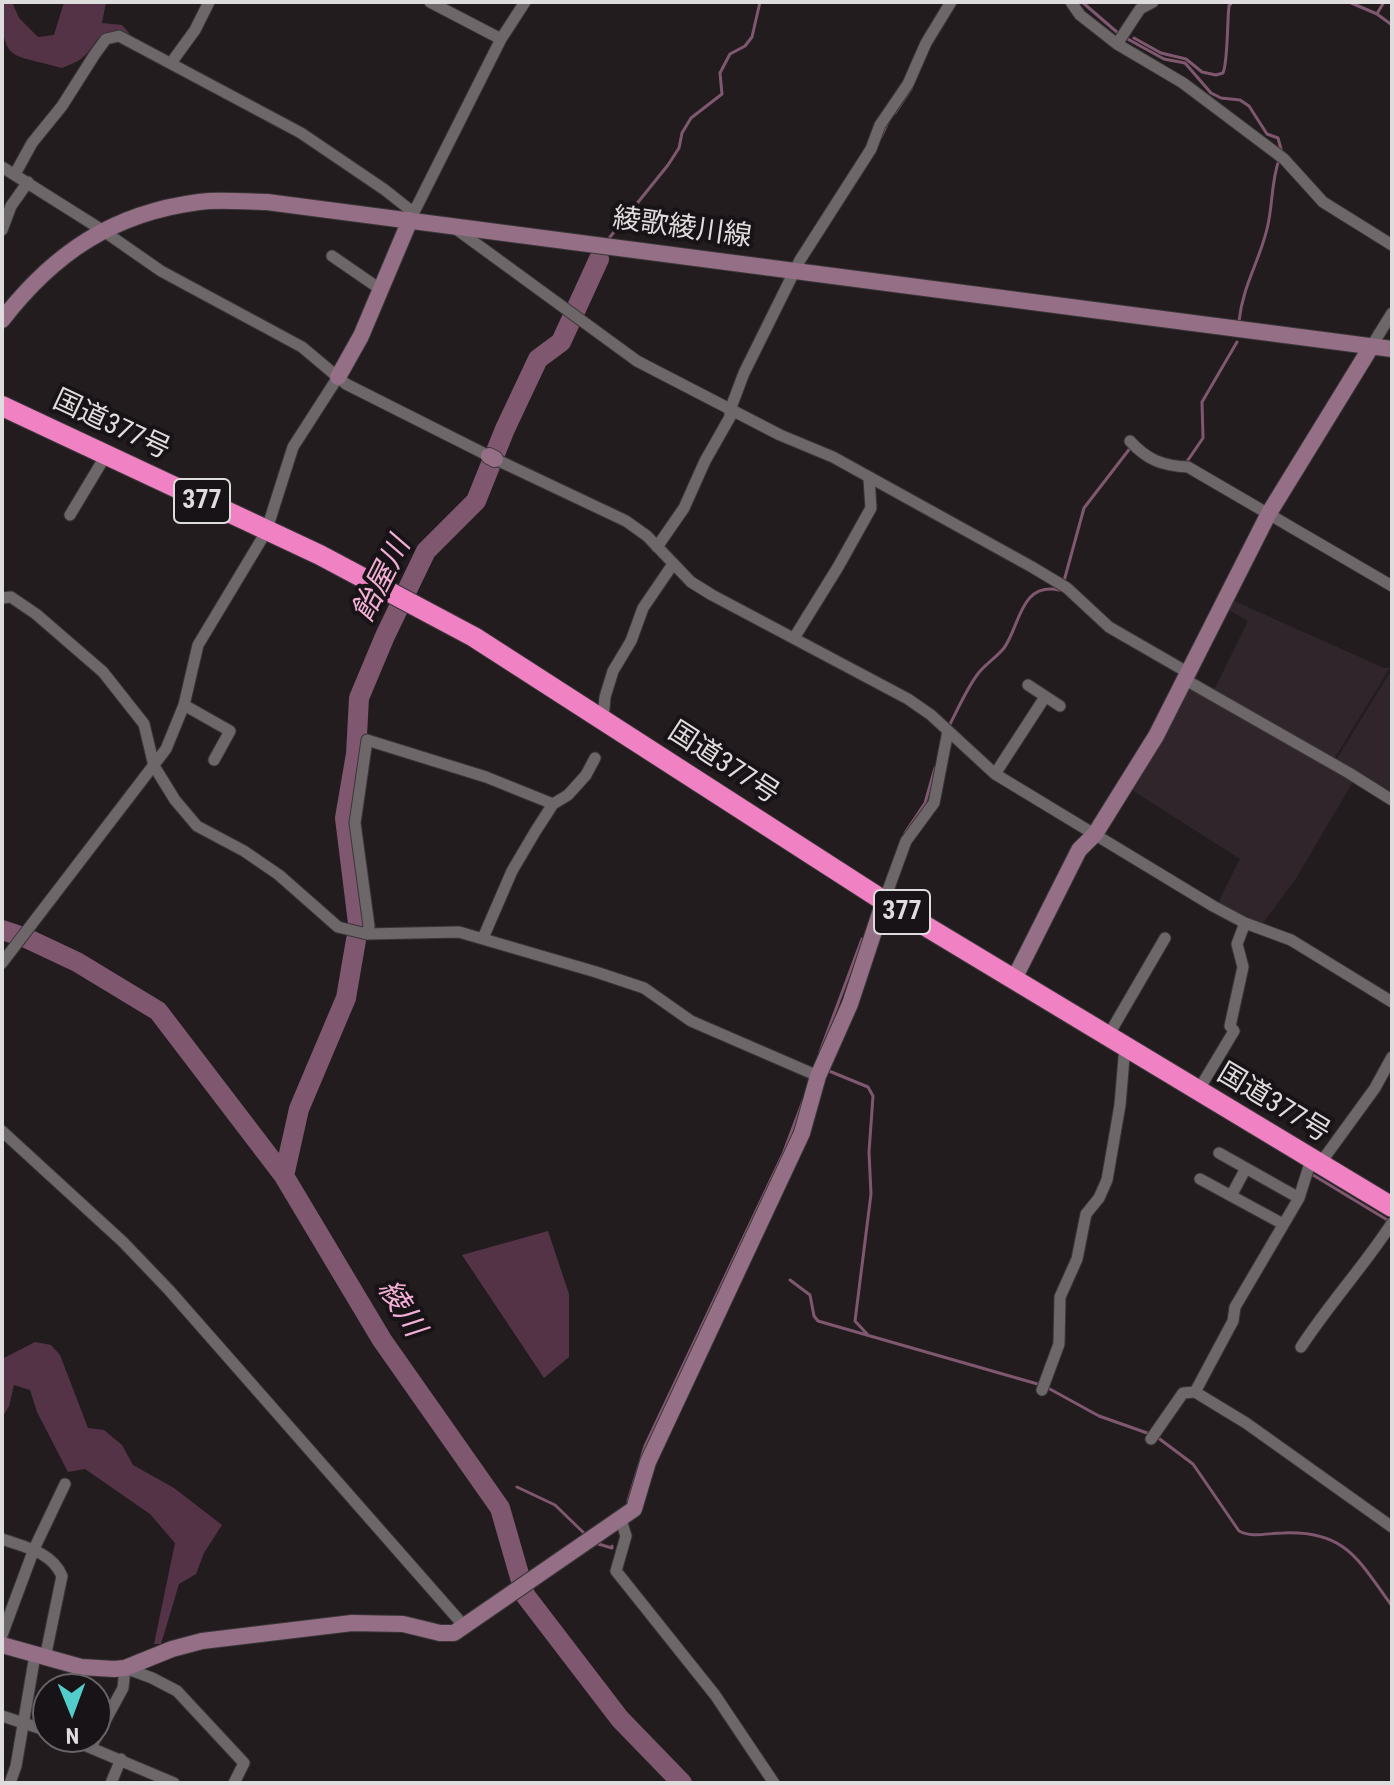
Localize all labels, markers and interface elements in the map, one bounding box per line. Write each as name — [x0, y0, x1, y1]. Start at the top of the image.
street label: 綾歌綾川線 — [610, 203, 754, 255]
street label: 国道377号 — [47, 384, 175, 468]
road number: 377 — [174, 479, 230, 523]
water label: 飴屋川 — [347, 532, 419, 628]
street label: 国道377号 — [661, 716, 785, 812]
road number: 377 — [874, 890, 930, 934]
street label: 国道377号 — [1211, 1057, 1335, 1151]
water label: 綾川 — [369, 1274, 431, 1344]
north arrow — [32, 1673, 112, 1753]
text: N — [65, 1723, 79, 1748]

